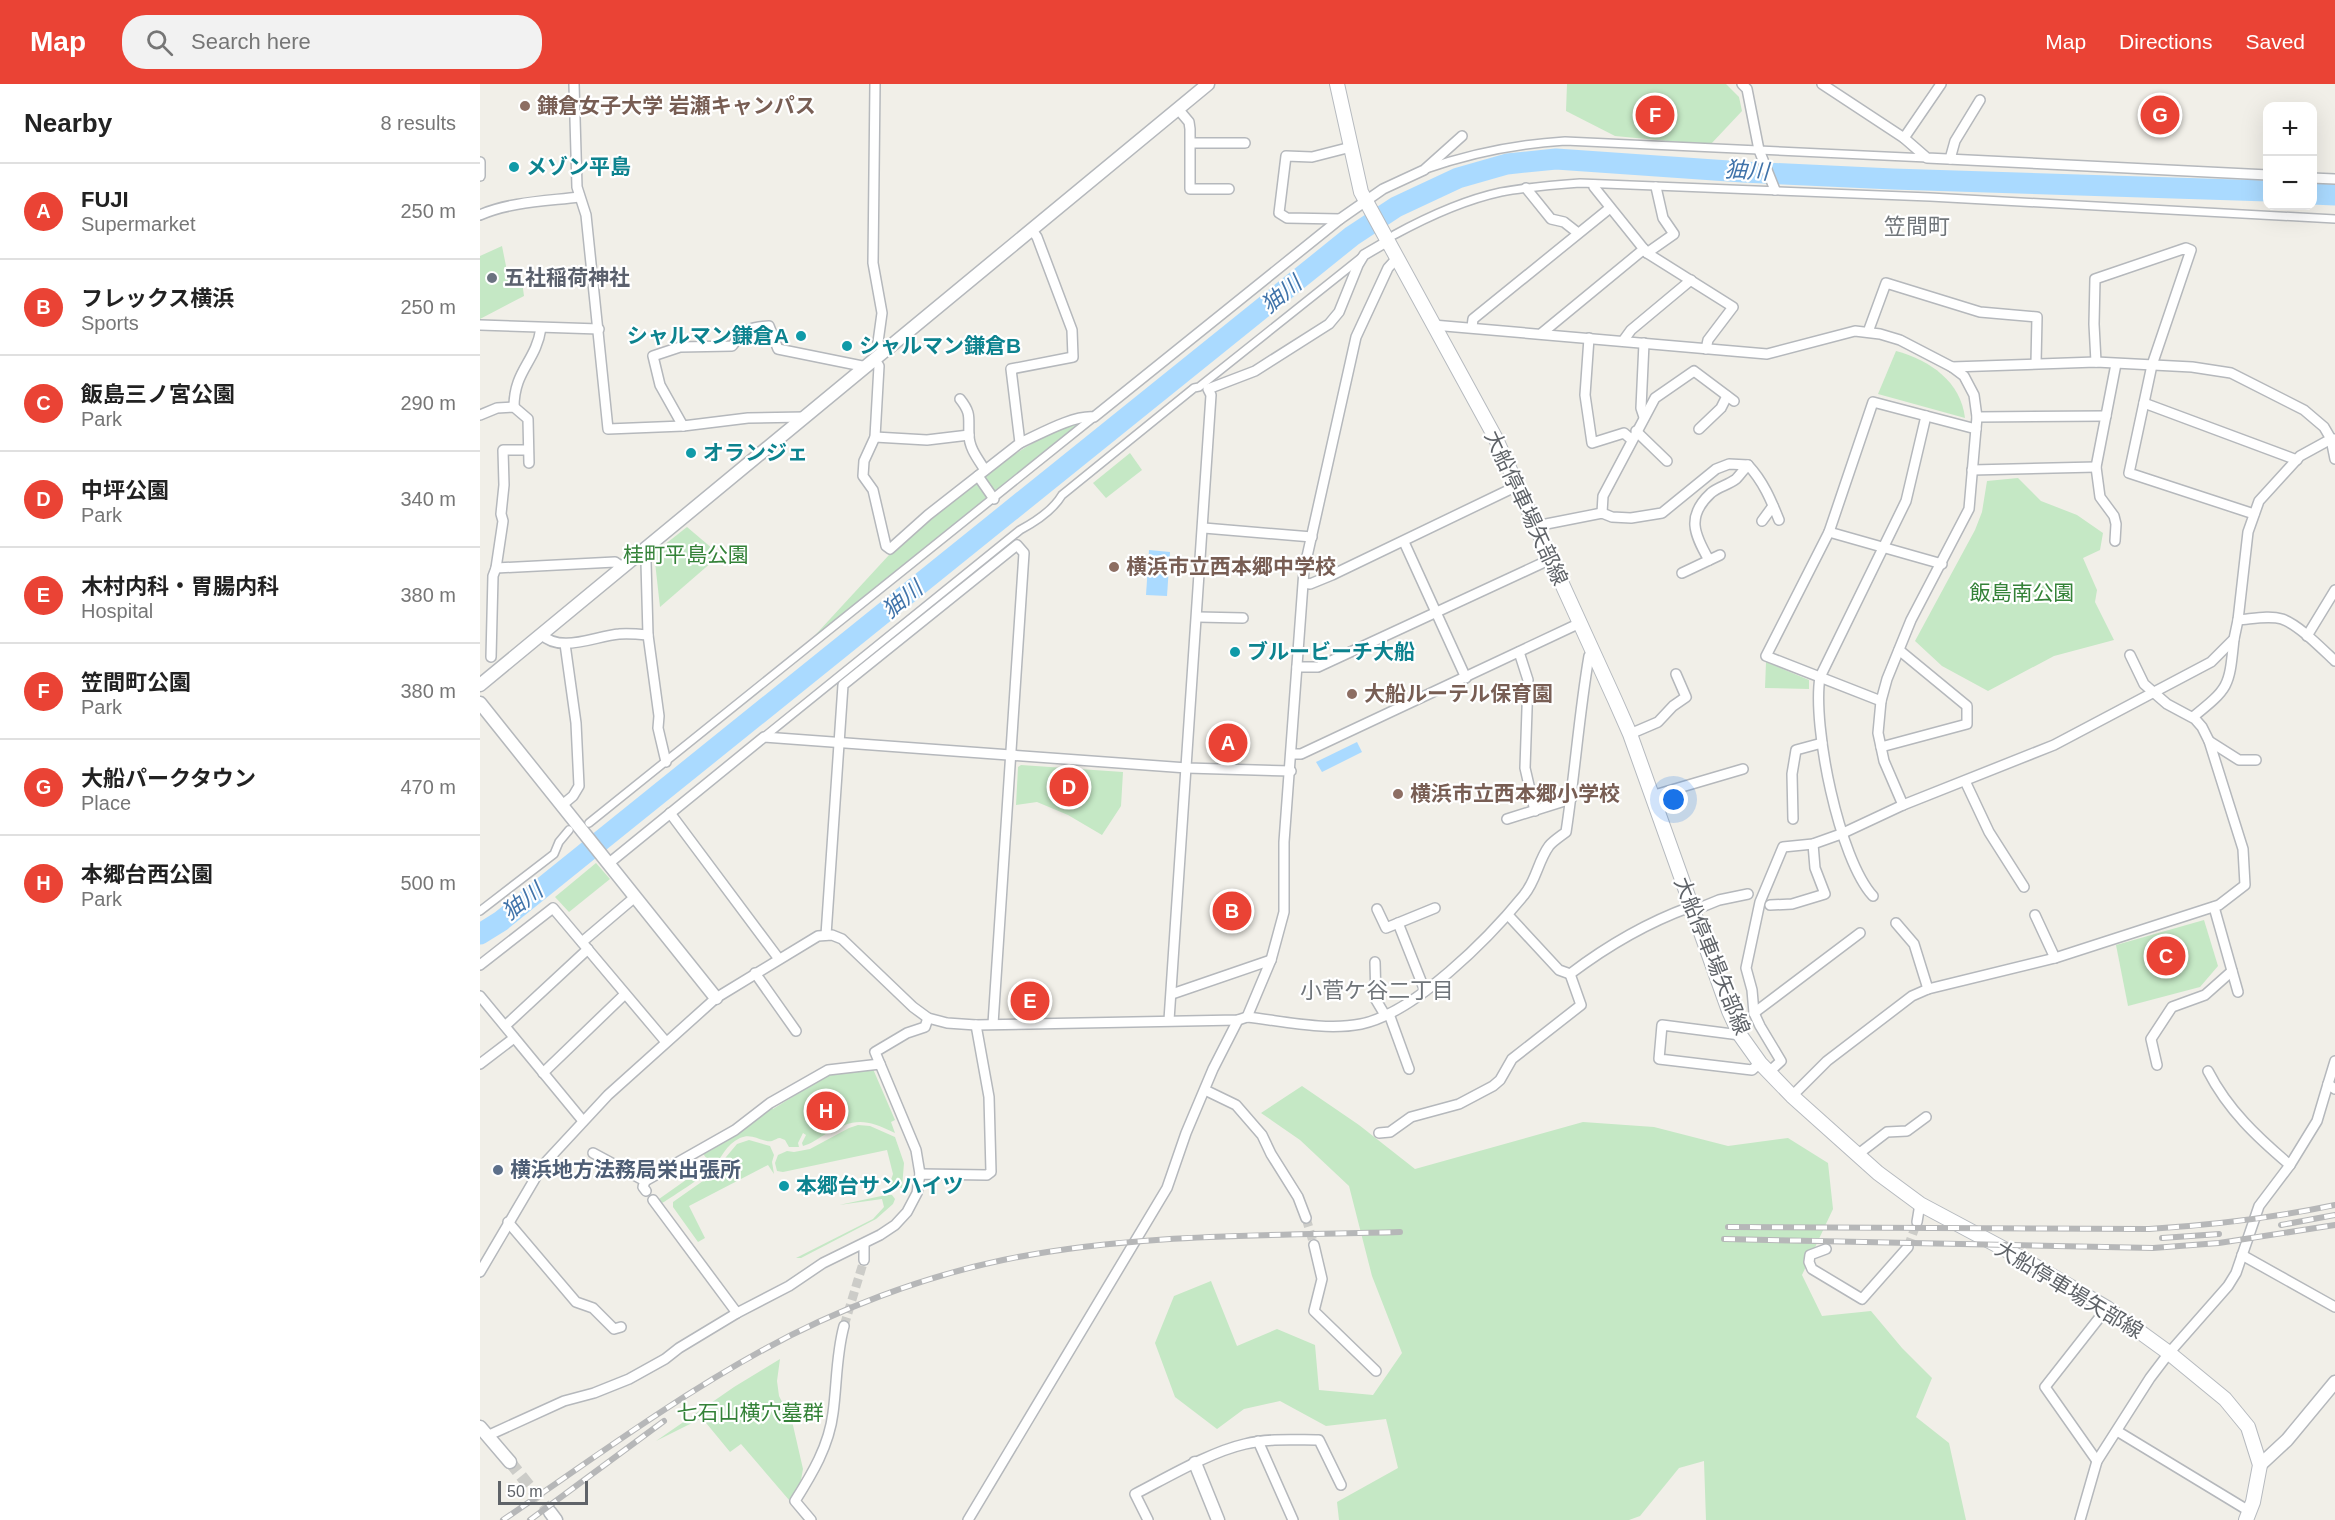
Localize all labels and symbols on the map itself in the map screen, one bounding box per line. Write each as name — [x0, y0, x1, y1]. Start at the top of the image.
pin: F — [1636, 93, 1674, 138]
pin: G — [2140, 93, 2180, 138]
place label: 鎌倉女子大学 岩瀬キャンパス — [537, 94, 816, 117]
marker: 鎌倉女子大学 岩瀬キャンパス — [518, 99, 532, 113]
place label: メゾン平島 — [526, 155, 631, 178]
water label: 㹨川 — [1724, 157, 1772, 184]
marker: メゾン平島 — [507, 160, 521, 174]
district label: 笠間町 — [1884, 214, 1950, 239]
place label: 五社稲荷神社 — [504, 266, 630, 289]
water label: 㹨川 — [1256, 270, 1308, 318]
marker: 五社稲荷神社 — [485, 271, 499, 285]
place label: シャルマン鎌倉A — [627, 324, 789, 347]
marker: シャルマン鎌倉A — [794, 329, 808, 343]
place label: シャルマン鎌倉B — [859, 334, 1021, 357]
marker: シャルマン鎌倉B — [840, 339, 854, 353]
street label: 大船停車場矢部線 — [1481, 427, 1572, 589]
place label: オランジェ — [703, 441, 808, 464]
marker: オランジェ — [684, 446, 698, 460]
park label: 桂町平島公園 — [623, 543, 749, 566]
place label: 横浜市立西本郷中学校 — [1126, 555, 1336, 578]
marker: 横浜市立西本郷中学校 — [1107, 560, 1121, 574]
water label: 㹨川 — [877, 575, 929, 623]
park label: 飯島南公園 — [1970, 581, 2075, 604]
place label: ブルービーチ大船 — [1247, 640, 1415, 663]
marker: ブルービーチ大船 — [1228, 645, 1242, 659]
place label: 大船ルーテル保育園 — [1364, 682, 1553, 705]
marker: 大船ルーテル保育園 — [1345, 687, 1359, 701]
pin: A — [1208, 720, 1248, 766]
pin: D — [1050, 764, 1088, 810]
place label: 横浜市立西本郷小学校 — [1410, 782, 1620, 805]
your location — [1659, 785, 1688, 814]
marker: 横浜市立西本郷小学校 — [1391, 787, 1405, 801]
street label: 大船停車場矢部線 — [1670, 874, 1755, 1038]
water label: 㹨川 — [497, 877, 549, 925]
pin: B — [1212, 888, 1251, 934]
pin: C — [2146, 934, 2186, 978]
pin: E — [1010, 978, 1050, 1024]
district label: 小菅ケ谷二丁目 — [1300, 978, 1454, 1003]
pin: H — [806, 1088, 846, 1134]
place label: 横浜地方法務局栄出張所 — [510, 1158, 741, 1181]
marker: 横浜地方法務局栄出張所 — [491, 1163, 505, 1177]
place label: 本郷台サンハイツ — [796, 1174, 964, 1197]
marker: 本郷台サンハイツ — [777, 1179, 791, 1193]
street label: 大船停車場矢部線 — [1991, 1236, 2147, 1343]
park label: 七石山横穴墓群 — [677, 1401, 824, 1424]
scale bar — [498, 1478, 588, 1506]

